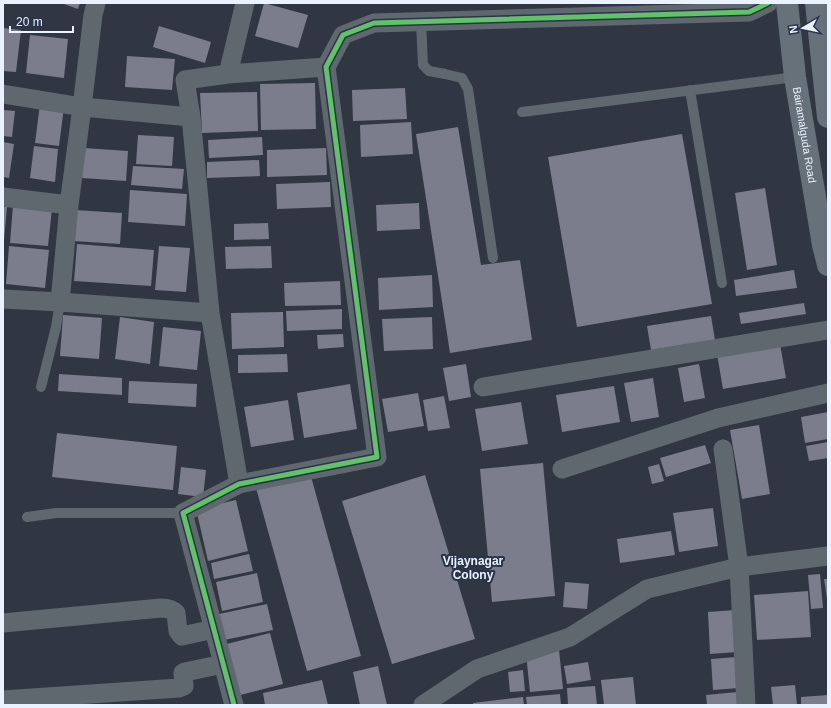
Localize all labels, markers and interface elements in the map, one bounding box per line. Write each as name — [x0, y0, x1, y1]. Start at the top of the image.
scale bar — [10, 8, 73, 34]
north arrow — [783, 8, 823, 48]
text: 20 m — [16, 15, 43, 29]
text: N — [787, 25, 800, 34]
street label: Bairamalguda Road — [791, 86, 819, 184]
district label: Vijaynagar Colony — [443, 554, 504, 582]

